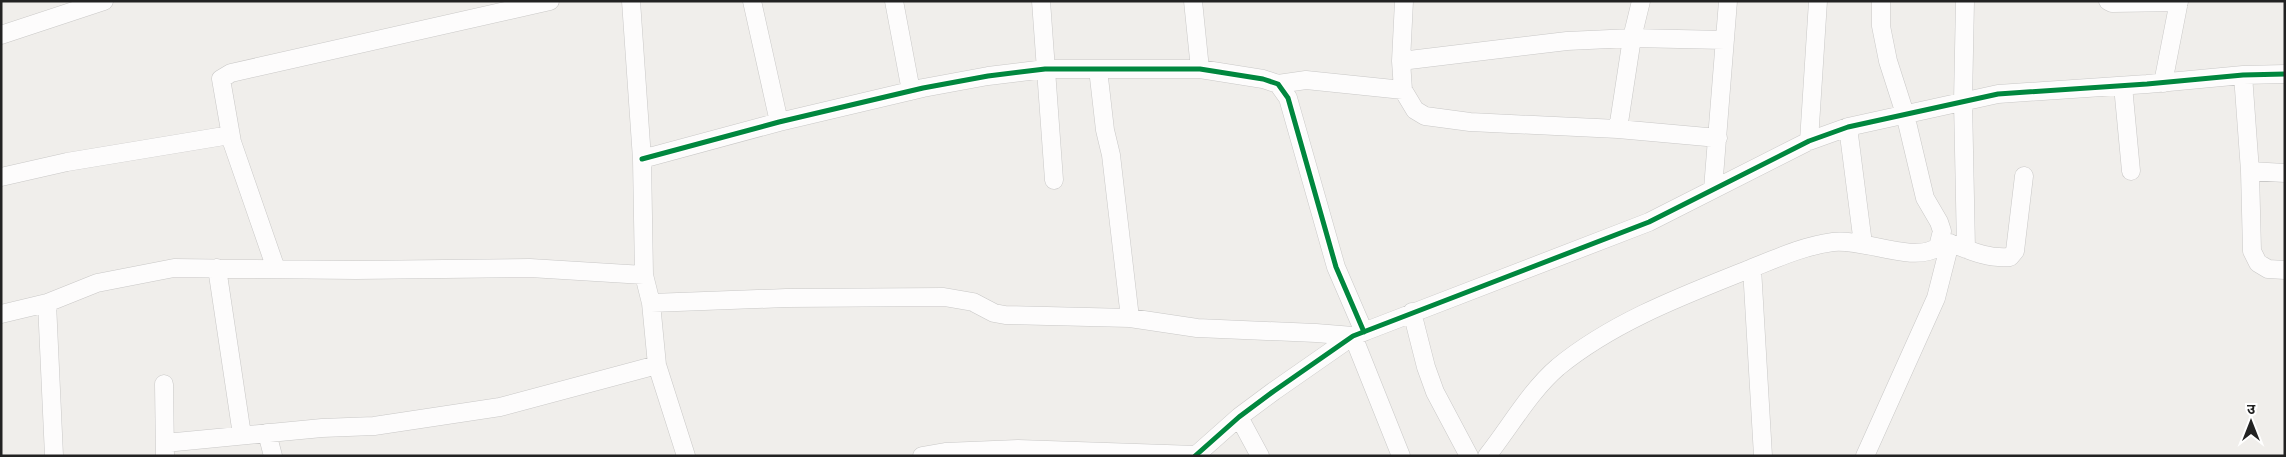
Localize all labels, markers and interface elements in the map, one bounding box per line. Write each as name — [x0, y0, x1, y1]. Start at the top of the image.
north arrow — [2226, 397, 2276, 447]
text: उ — [2247, 401, 2256, 418]

